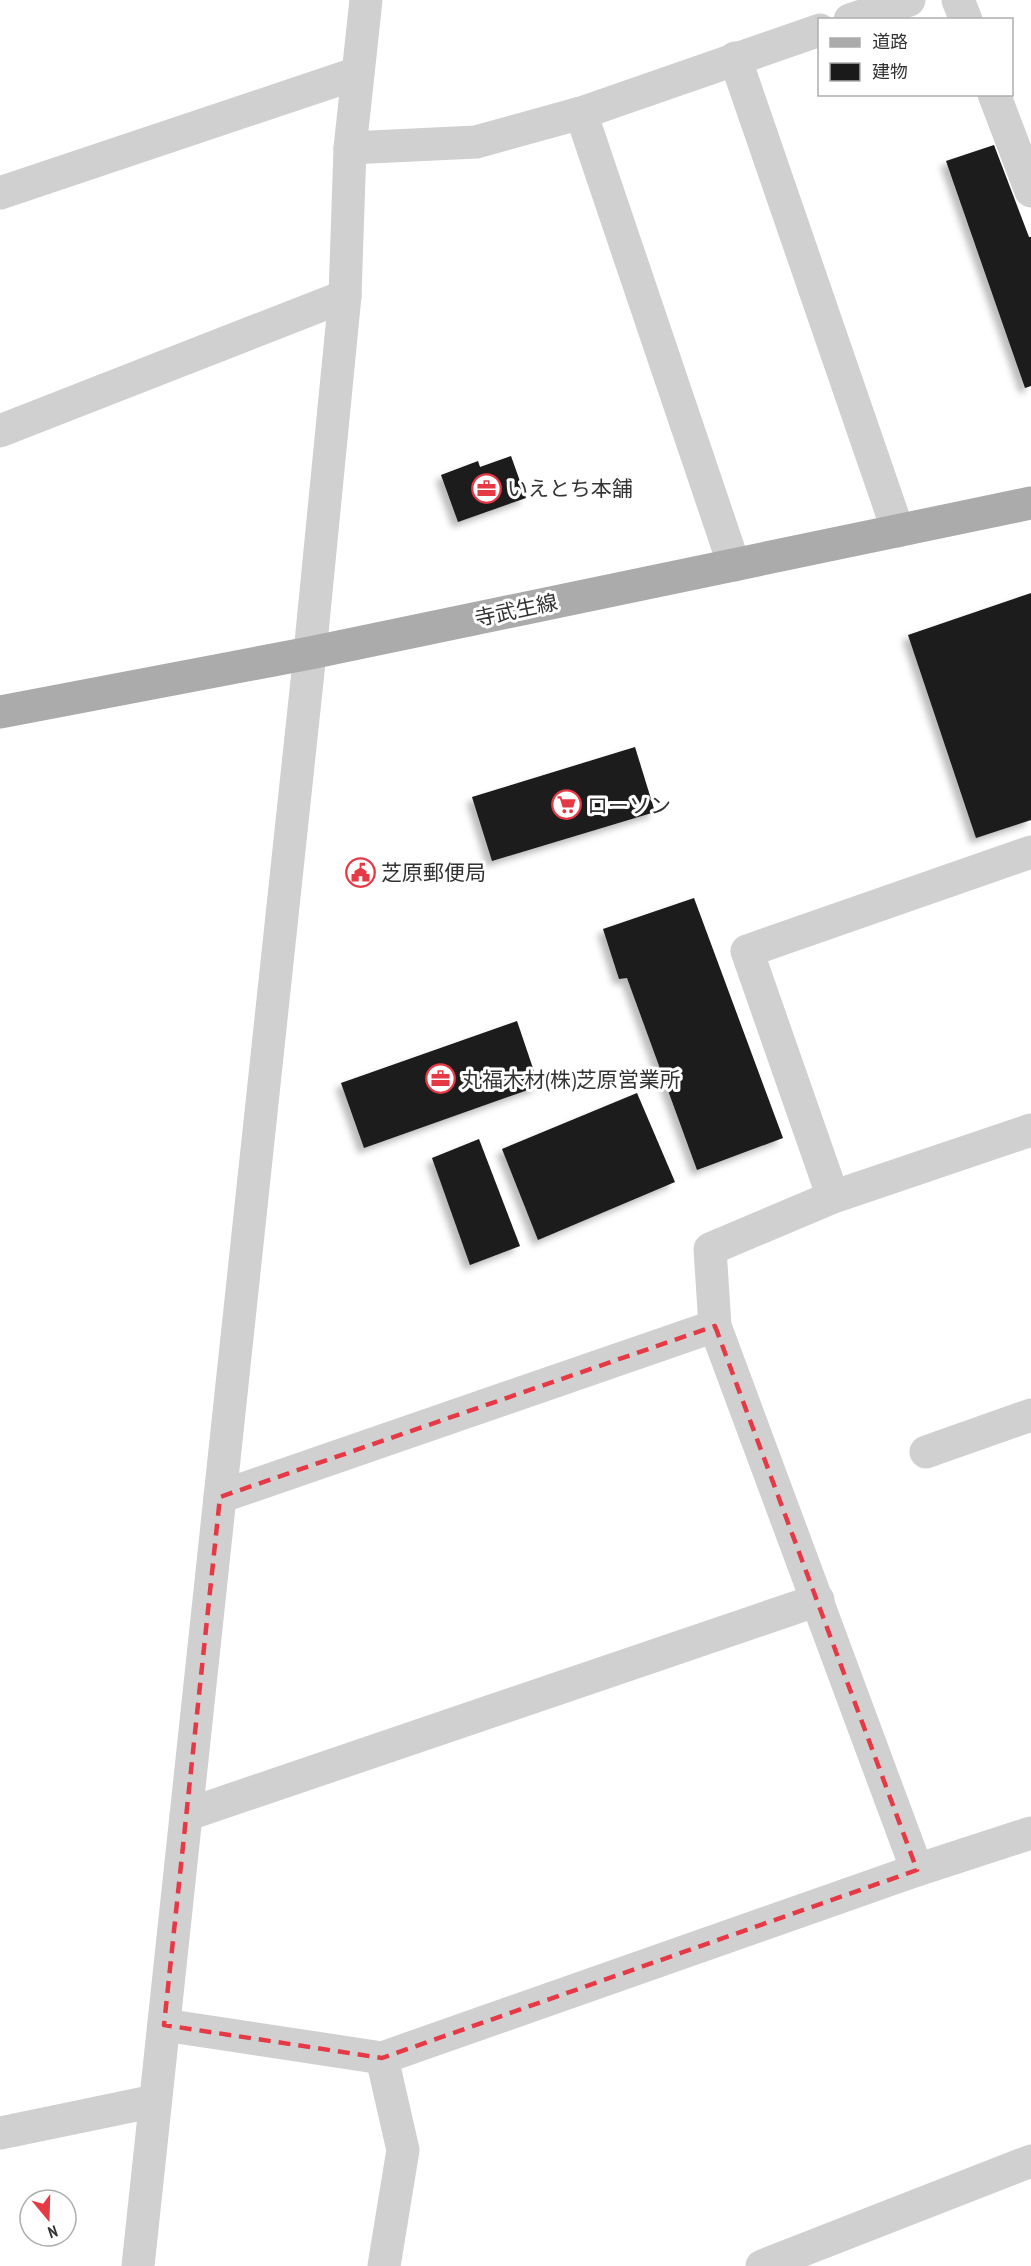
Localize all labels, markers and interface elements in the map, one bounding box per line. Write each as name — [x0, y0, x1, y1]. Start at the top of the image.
legend — [818, 18, 1013, 96]
text: 道路 — [872, 30, 908, 53]
text: 建物 — [872, 60, 908, 83]
office icon: いえとち本舗 — [470, 472, 502, 504]
place label: いえとち本舗 — [507, 475, 633, 502]
street label: 寺武生線 — [472, 588, 560, 632]
supermarket icon: ローソン — [550, 789, 582, 821]
place label: ローソン — [587, 792, 671, 819]
public building icon: 芝原郵便局 — [344, 856, 376, 888]
place label: 芝原郵便局 — [381, 859, 486, 886]
office icon: 丸福木材(株)芝原営業所 — [424, 1063, 456, 1095]
place label: 丸福木材(株)芝原営業所 — [461, 1066, 681, 1093]
north arrow — [18, 2188, 78, 2248]
text: N — [46, 2221, 60, 2243]

